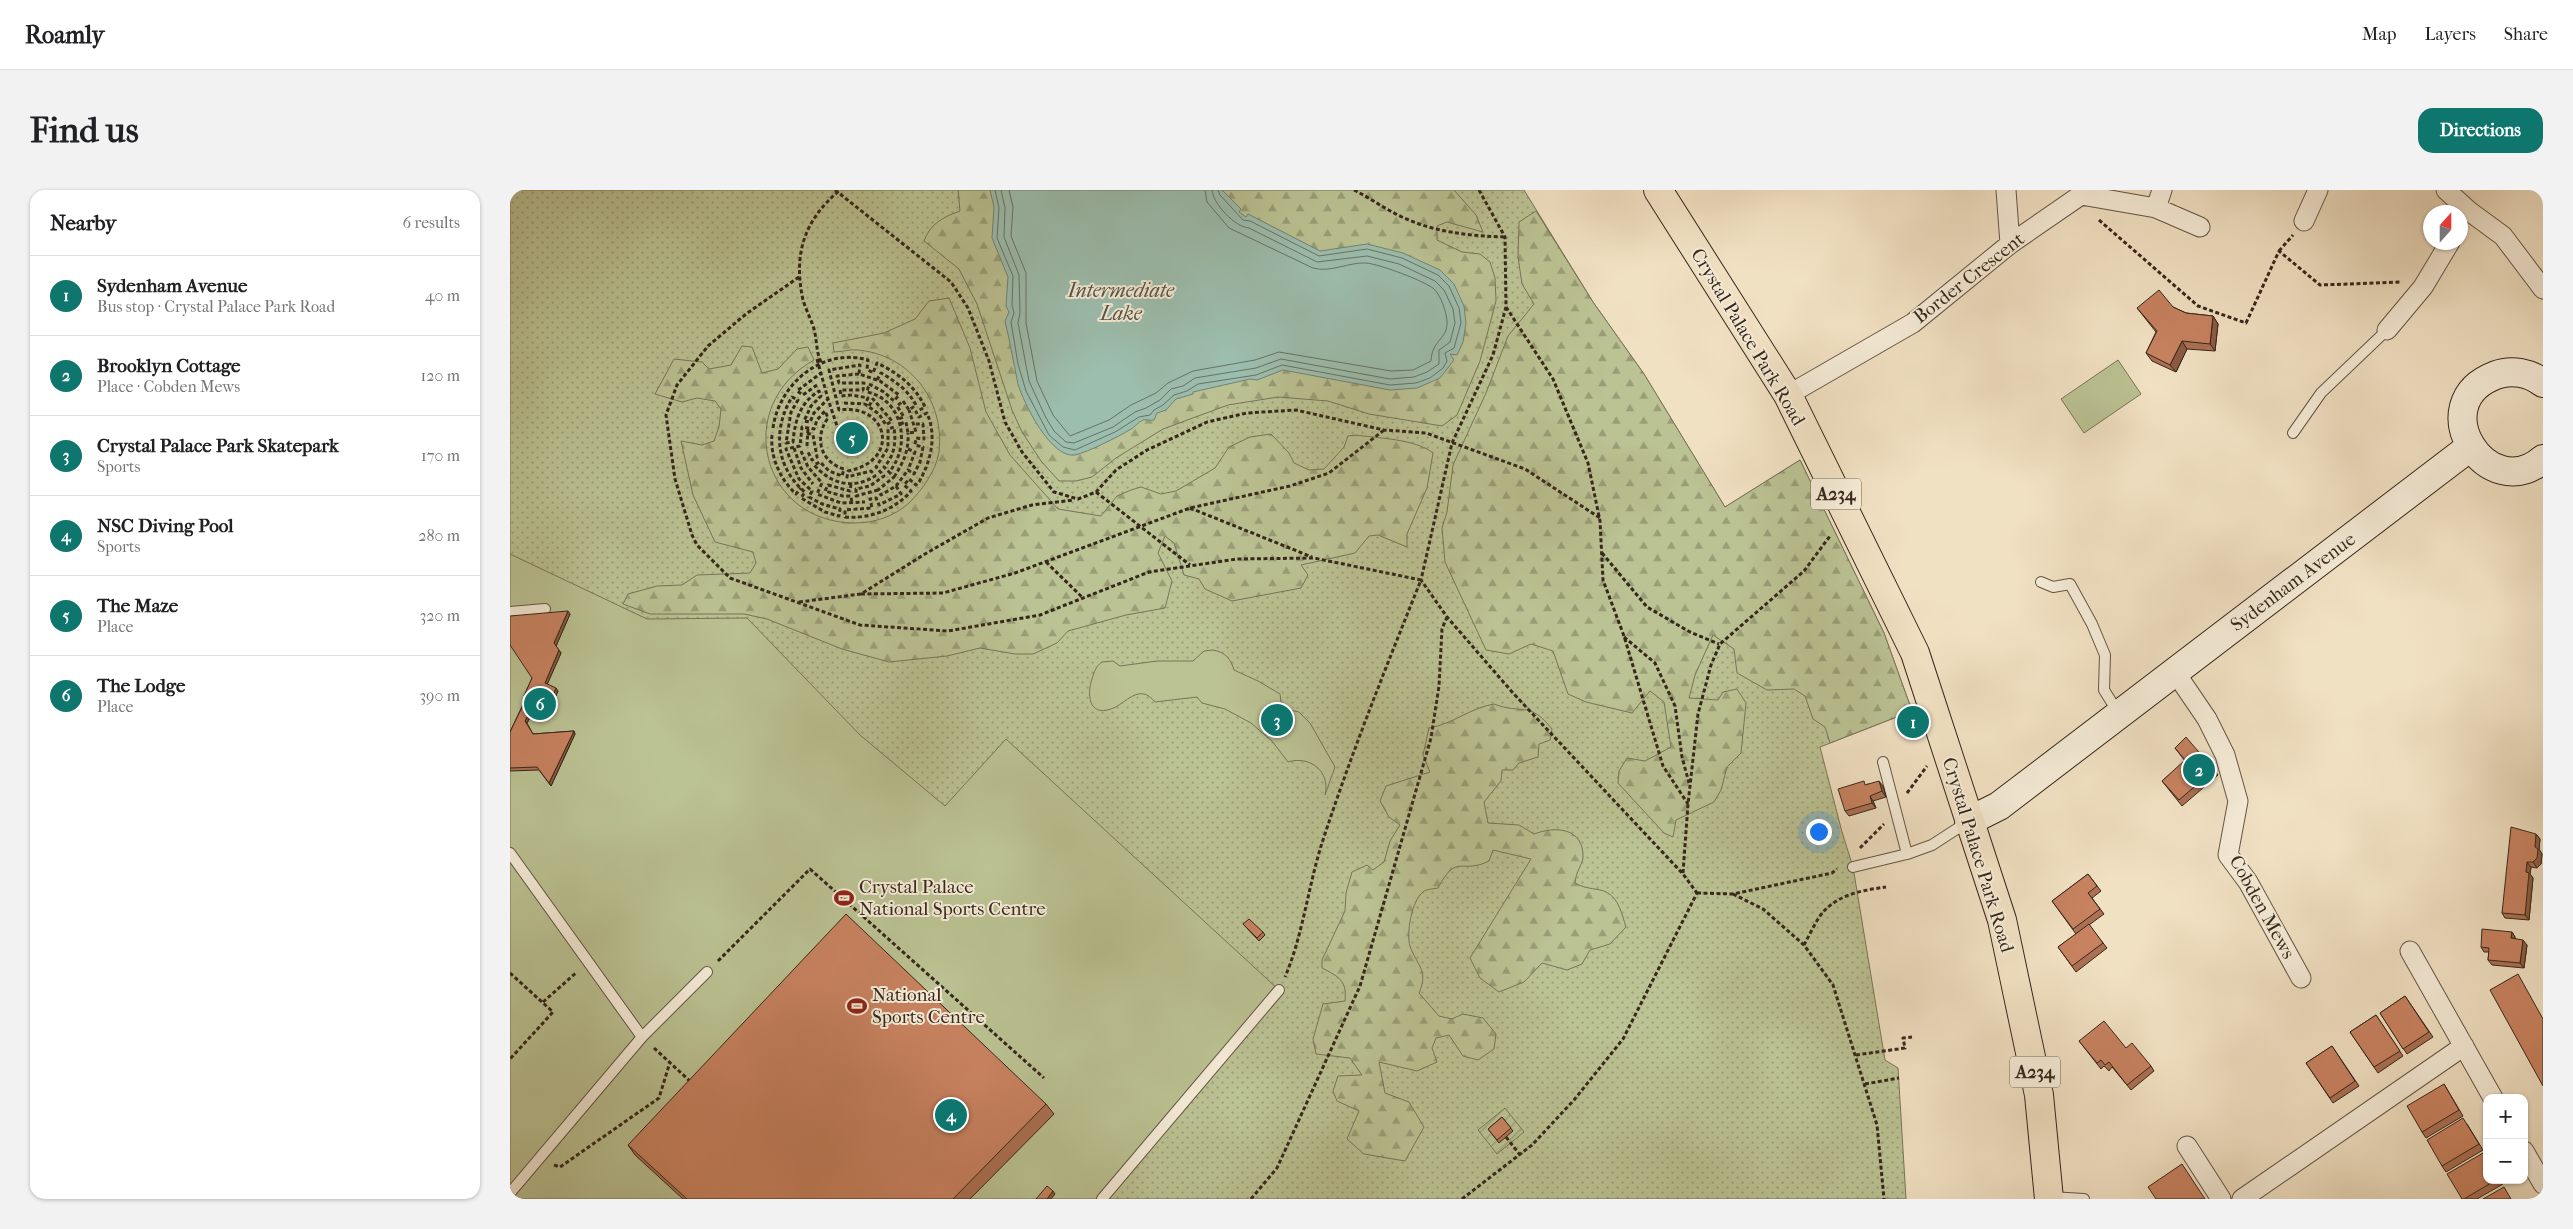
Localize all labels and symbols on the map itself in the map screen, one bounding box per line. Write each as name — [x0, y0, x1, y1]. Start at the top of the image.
north arrow — [2423, 205, 2468, 250]
street label: Border Crescent — [1909, 228, 2029, 328]
street label: Crystal Palace Park Road — [1686, 244, 1810, 430]
water label: Intermediate Lake — [1067, 279, 1175, 325]
pin: 5 — [836, 419, 868, 457]
road number: A234 — [1811, 478, 1861, 510]
street label: Sydenham Avenue — [2226, 528, 2360, 636]
pin: 6 — [524, 685, 556, 723]
pin: 3 — [1261, 701, 1293, 739]
pin: 1 — [1897, 703, 1929, 741]
pin: 2 — [2183, 751, 2215, 789]
street label: Crystal Palace Park Road — [1938, 755, 2018, 956]
your location — [1806, 819, 1832, 845]
street label: Cobden Mews — [2225, 851, 2299, 963]
place label: Crystal Palace National Sports Centre — [859, 876, 1046, 920]
sports icon: Crystal Palace National Sports Centre — [833, 887, 855, 909]
place label: National Sports Centre — [872, 984, 985, 1028]
sports icon: National Sports Centre — [846, 995, 868, 1017]
road number: A234 — [2010, 1056, 2060, 1088]
pin: 4 — [935, 1096, 967, 1134]

